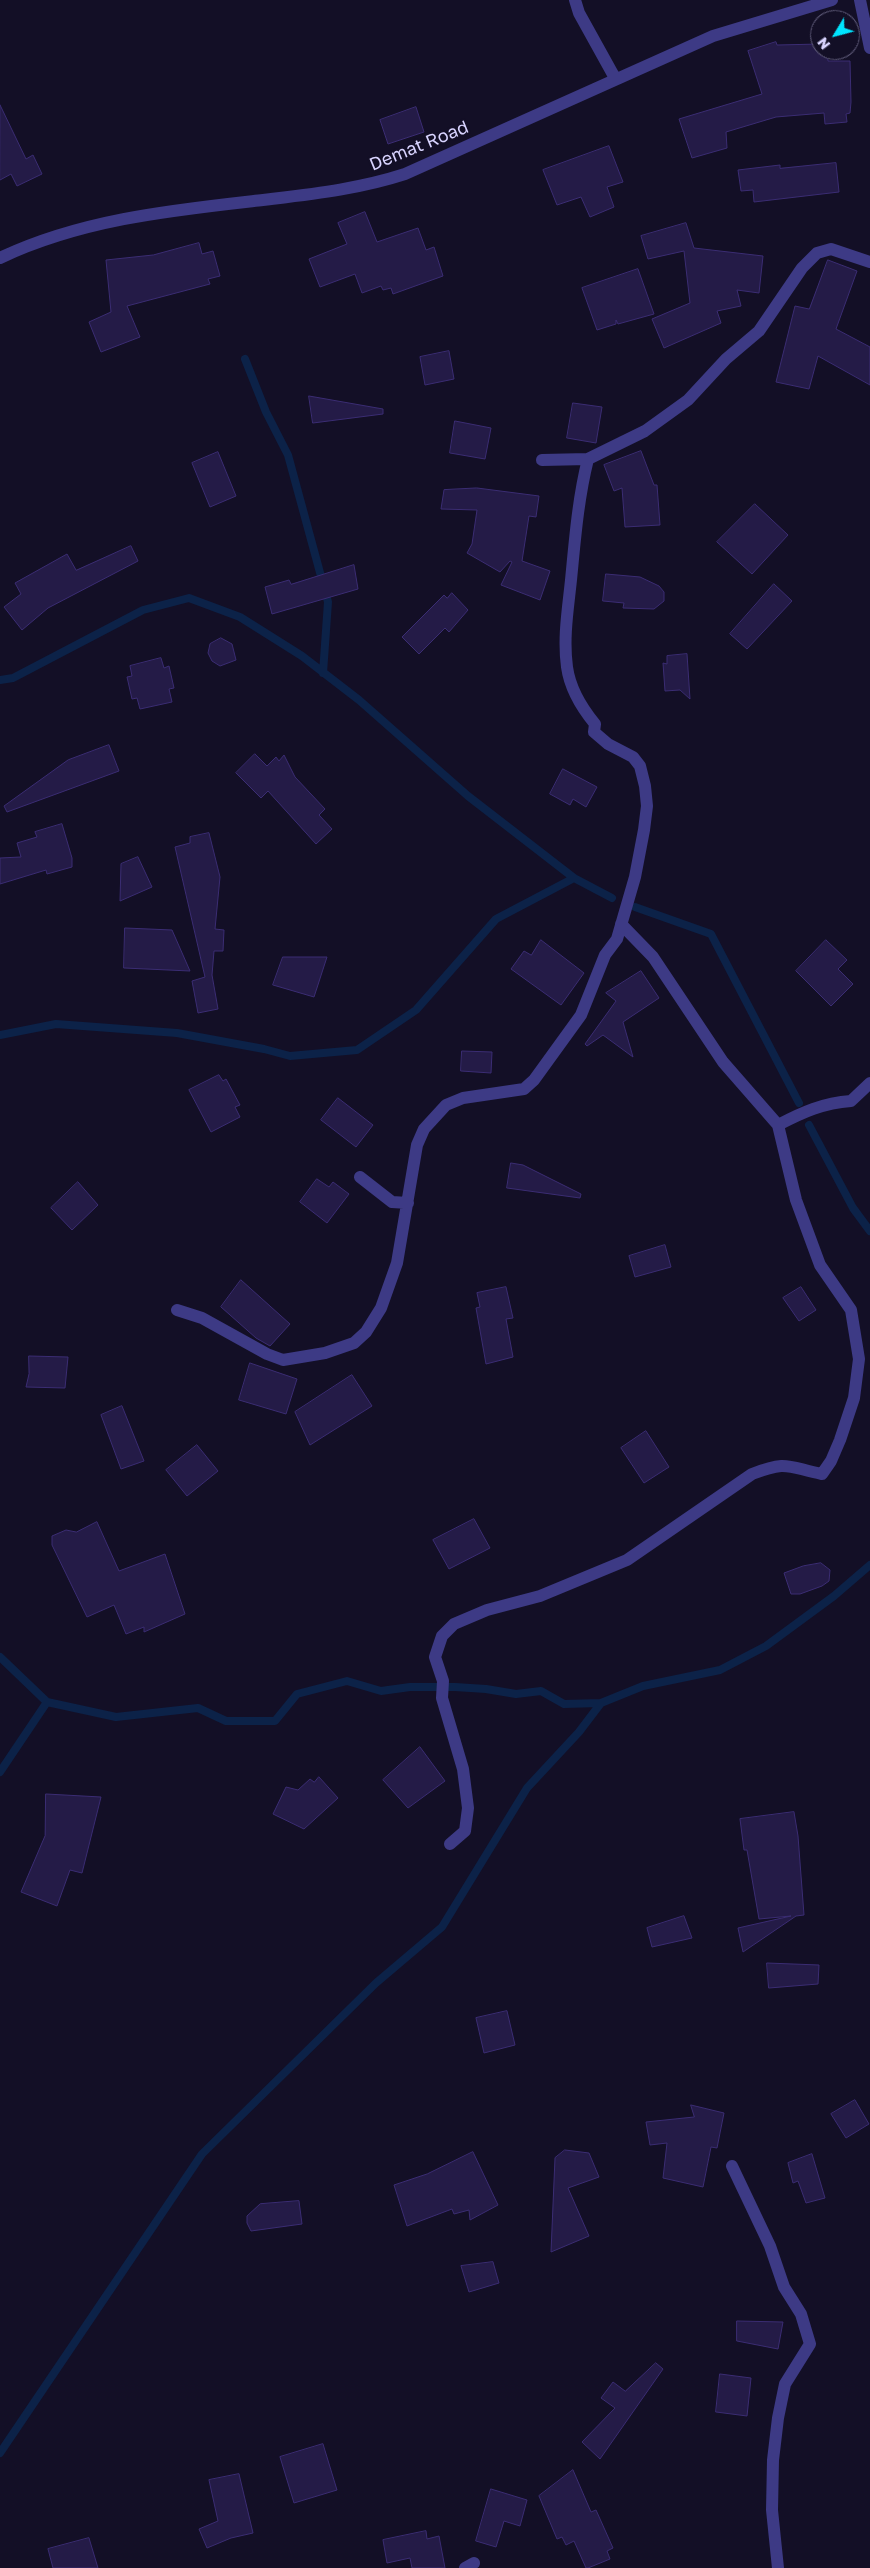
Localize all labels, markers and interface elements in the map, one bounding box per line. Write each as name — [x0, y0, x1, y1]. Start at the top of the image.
north arrow — [810, 10, 860, 60]
text: N — [813, 34, 833, 53]
street label: Demat Road — [366, 116, 472, 176]

